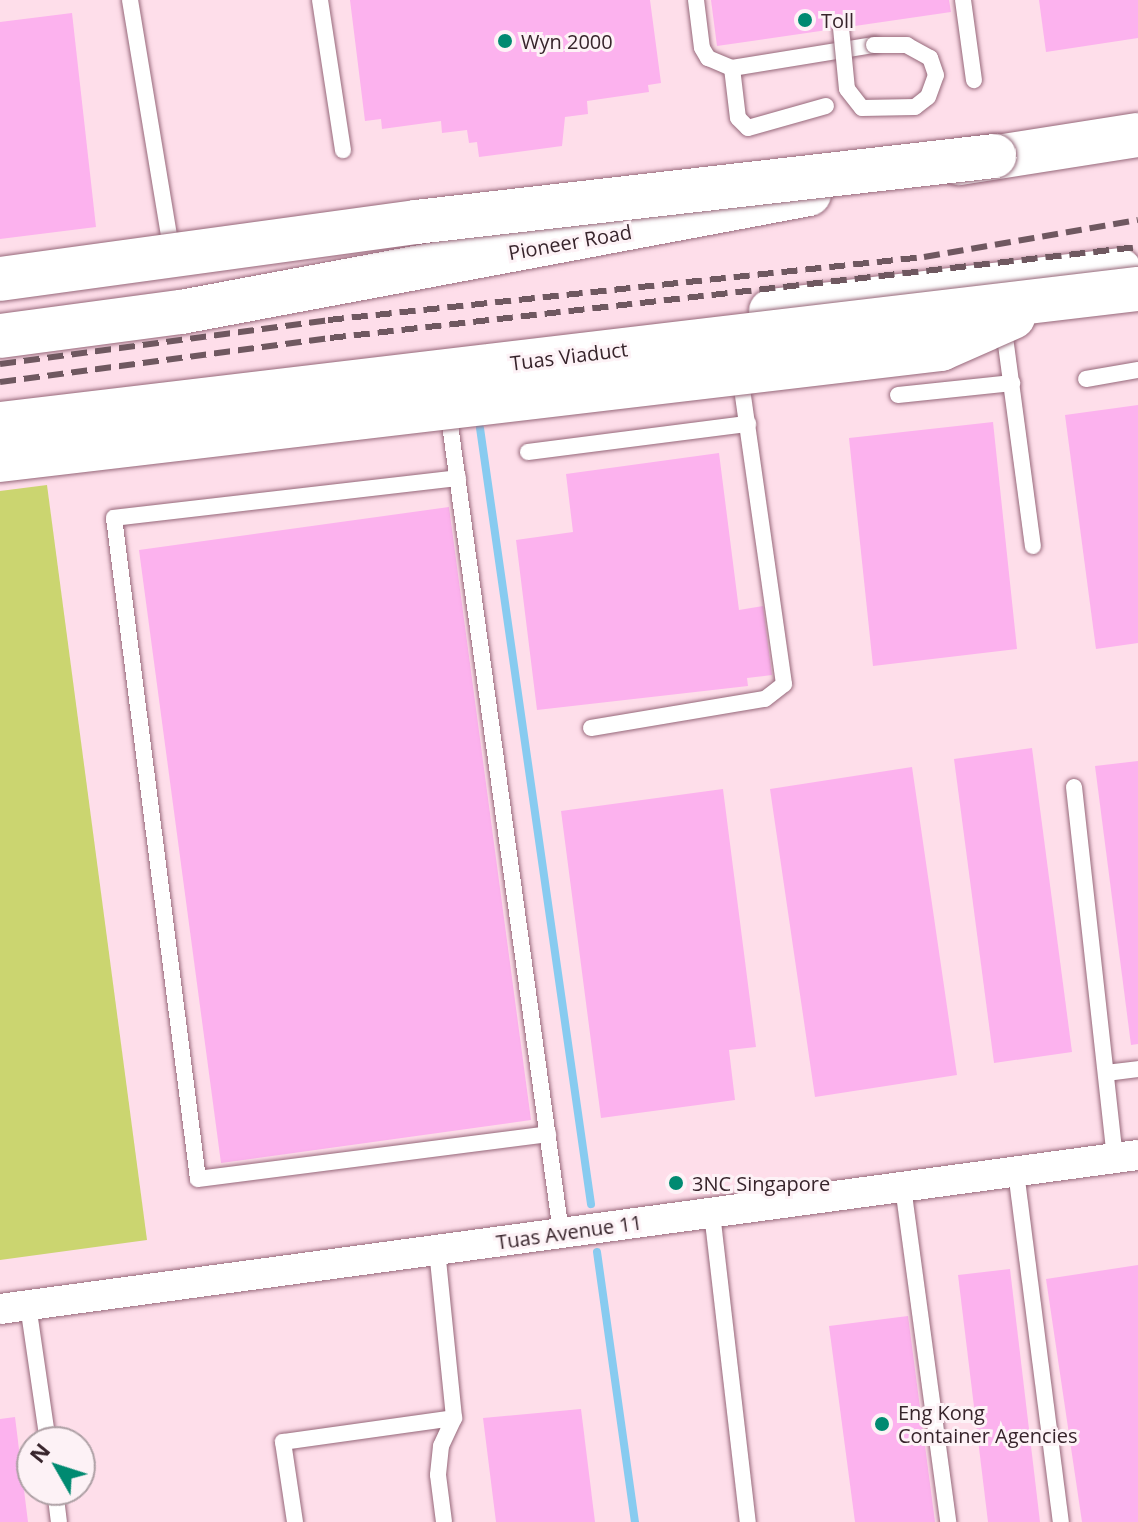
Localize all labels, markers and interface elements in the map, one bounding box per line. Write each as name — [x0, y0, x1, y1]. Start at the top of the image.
place label: Toll — [821, 8, 854, 32]
marker: Toll — [796, 11, 814, 29]
place label: Wyn 2000 — [521, 29, 613, 53]
marker: Wyn 2000 — [496, 32, 514, 50]
street label: Pioneer Road — [506, 219, 634, 265]
street label: Tuas Viaduct — [509, 337, 629, 375]
place label: 3NC Singapore — [692, 1171, 830, 1195]
marker: 3NC Singapore — [667, 1174, 685, 1192]
street label: Tuas Avenue 11 — [495, 1210, 643, 1254]
place label: Eng Kong Container Agencies — [898, 1400, 1077, 1447]
marker: Eng Kong Container Agencies — [873, 1415, 891, 1433]
north arrow — [16, 1426, 96, 1506]
text: N — [22, 1436, 56, 1469]

